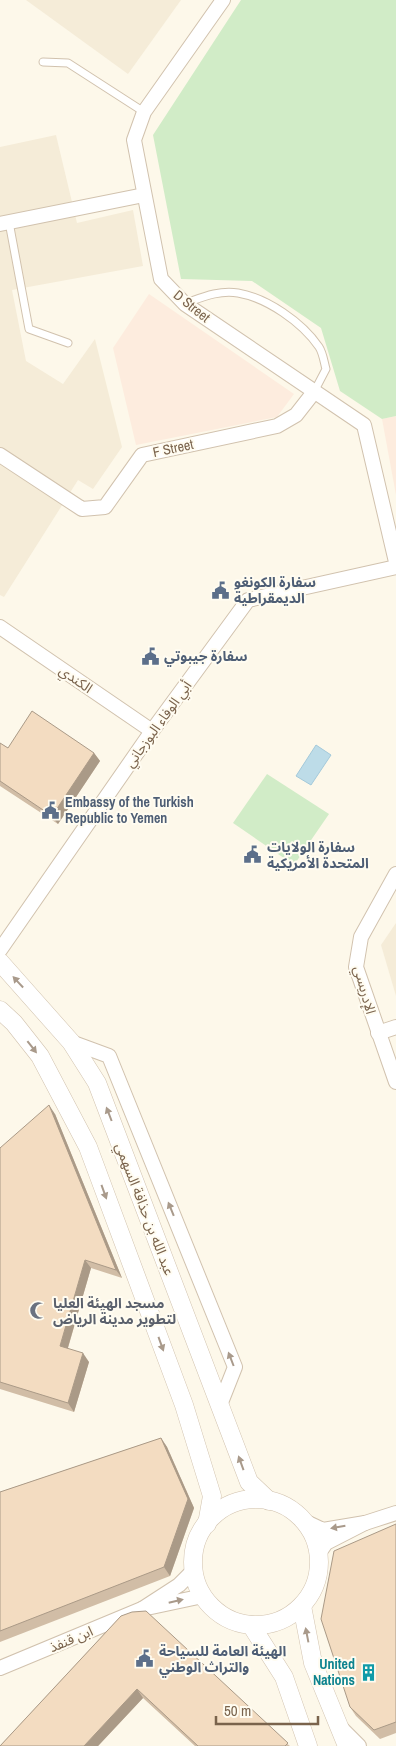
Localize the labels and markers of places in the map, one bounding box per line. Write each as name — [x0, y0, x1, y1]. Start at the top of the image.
place label: سفارة الكونغو الديمقراطية — [234, 573, 316, 607]
public building icon: سفارة الكونغو الديمقراطية — [210, 580, 230, 600]
public building icon: سفارة جيبوتي — [140, 646, 160, 666]
place label: سفارة جيبوتي — [164, 647, 248, 667]
place label: Embassy of the Turkish Republic to Yemen — [65, 793, 194, 827]
public building icon: Embassy of the Turkish Republic to Yemen — [41, 800, 61, 820]
place label: سفارة الولايات المتحدة الأمريكية — [267, 838, 369, 872]
public building icon: سفارة الولايات المتحدة الأمريكية — [243, 845, 263, 865]
place label: مسجد الهيئة العليا لتطوير مدينة الرياض — [53, 1294, 176, 1328]
mosque icon: مسجد الهيئة العليا لتطوير مدينة الرياض — [29, 1301, 49, 1321]
place label: الهيئة العامة للسياحة والتراث الوطني — [159, 1642, 287, 1678]
public building icon: الهيئة العامة للسياحة والتراث الوطني — [135, 1649, 155, 1669]
place label: United Nations — [313, 1655, 355, 1689]
building icon: United Nations — [359, 1662, 379, 1682]

